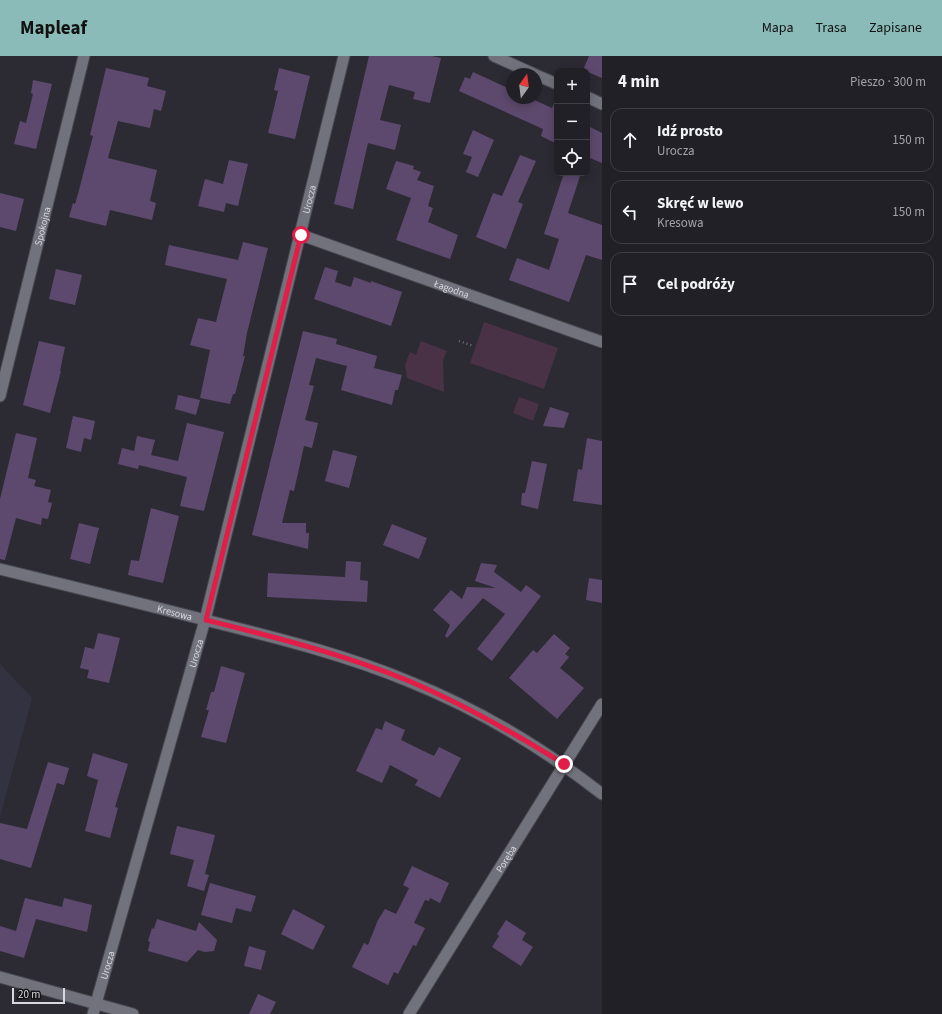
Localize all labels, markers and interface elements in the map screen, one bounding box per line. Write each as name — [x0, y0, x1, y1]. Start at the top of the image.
text: Mapleaf — [20, 15, 87, 42]
text: Mapa — [762, 18, 794, 38]
text: Trasa — [816, 18, 847, 38]
text: Zapisane — [869, 18, 922, 38]
north arrow — [506, 68, 542, 104]
map controls — [554, 68, 590, 176]
button: + — [554, 68, 590, 104]
text: 4 min — [618, 70, 659, 94]
text: Pieszo · 300 m — [850, 73, 926, 91]
button: − — [554, 104, 590, 140]
text: Idź prosto — [657, 121, 723, 142]
icon: ahead — [619, 129, 641, 151]
text: 150 m — [892, 131, 925, 149]
button: locate — [554, 140, 590, 176]
text: Urocza — [657, 142, 695, 160]
street label: Urocza — [299, 184, 320, 215]
text: Skręć w lewo — [657, 193, 744, 214]
icon: left — [619, 201, 641, 223]
text: 150 m — [892, 203, 925, 221]
street label: Spokojna — [31, 205, 54, 247]
text: Kresowa — [657, 214, 704, 232]
route start — [292, 226, 310, 244]
icon: arrive — [619, 273, 641, 295]
text: Cel podróży — [657, 274, 735, 295]
street label: Łagodna — [431, 276, 471, 302]
street label: Kresowa — [156, 602, 194, 624]
street label: Urocza — [186, 638, 207, 669]
route end — [555, 755, 573, 773]
street label: Poręba — [493, 843, 520, 875]
street label: Urocza — [97, 949, 119, 981]
scale bar — [12, 986, 65, 1005]
text: 20 m — [18, 987, 40, 1002]

